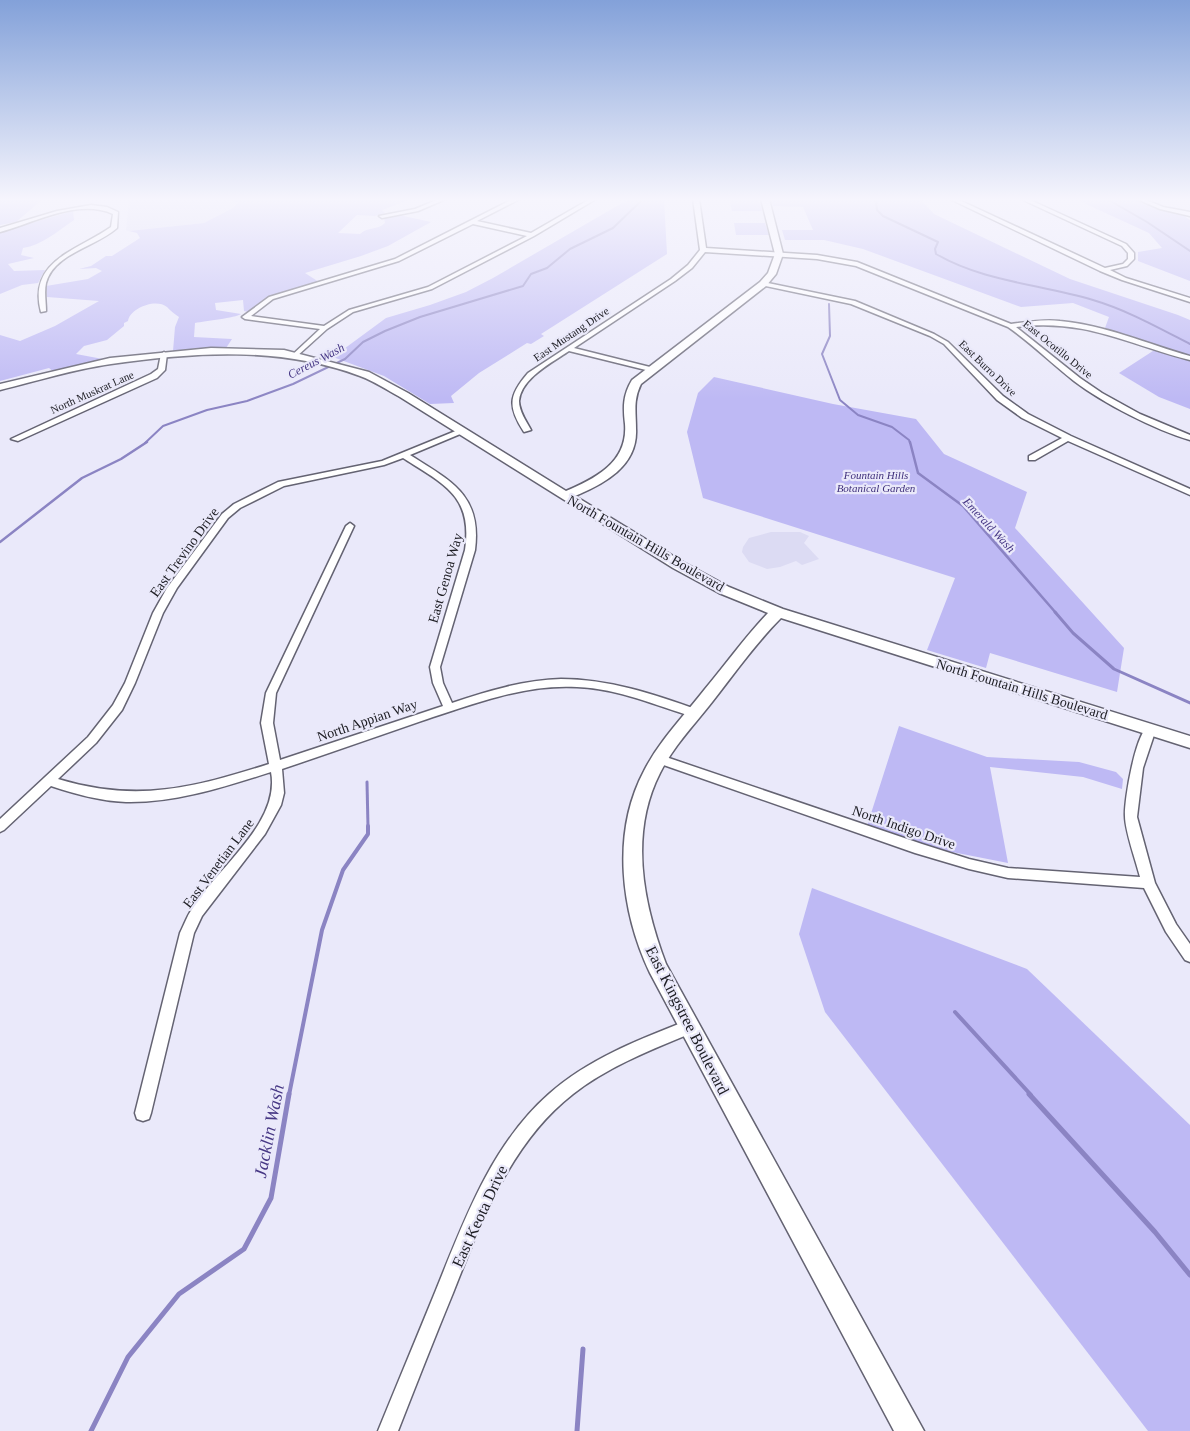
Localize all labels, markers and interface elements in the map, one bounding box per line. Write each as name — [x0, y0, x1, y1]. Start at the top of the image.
street label: East Mustang Drive — [531, 304, 611, 364]
street label: East Ocotillo Drive — [1021, 317, 1095, 381]
street label: East Burro Drive — [957, 338, 1019, 398]
water label: Cereus Wash — [285, 340, 347, 382]
street label: North Muskrat Lane — [49, 368, 136, 416]
park label: Fountain Hills Botanical Garden — [837, 469, 916, 494]
street label: North Fountain Hills Boulevard — [565, 492, 727, 595]
water label: Emerald Wash — [959, 494, 1018, 555]
street label: East Trevino Drive — [147, 505, 222, 600]
street label: East Genoa Way — [425, 532, 465, 625]
street label: North Fountain Hills Boulevard — [934, 656, 1109, 723]
street label: North Appian Way — [315, 696, 419, 745]
street label: North Indigo Drive — [850, 803, 957, 852]
street label: East Venetian Lane — [180, 816, 257, 911]
street label: East Kingstree Boulevard — [642, 943, 732, 1098]
water label: Jacklin Wash — [250, 1083, 288, 1179]
street label: East Keota Drive — [448, 1163, 510, 1270]

